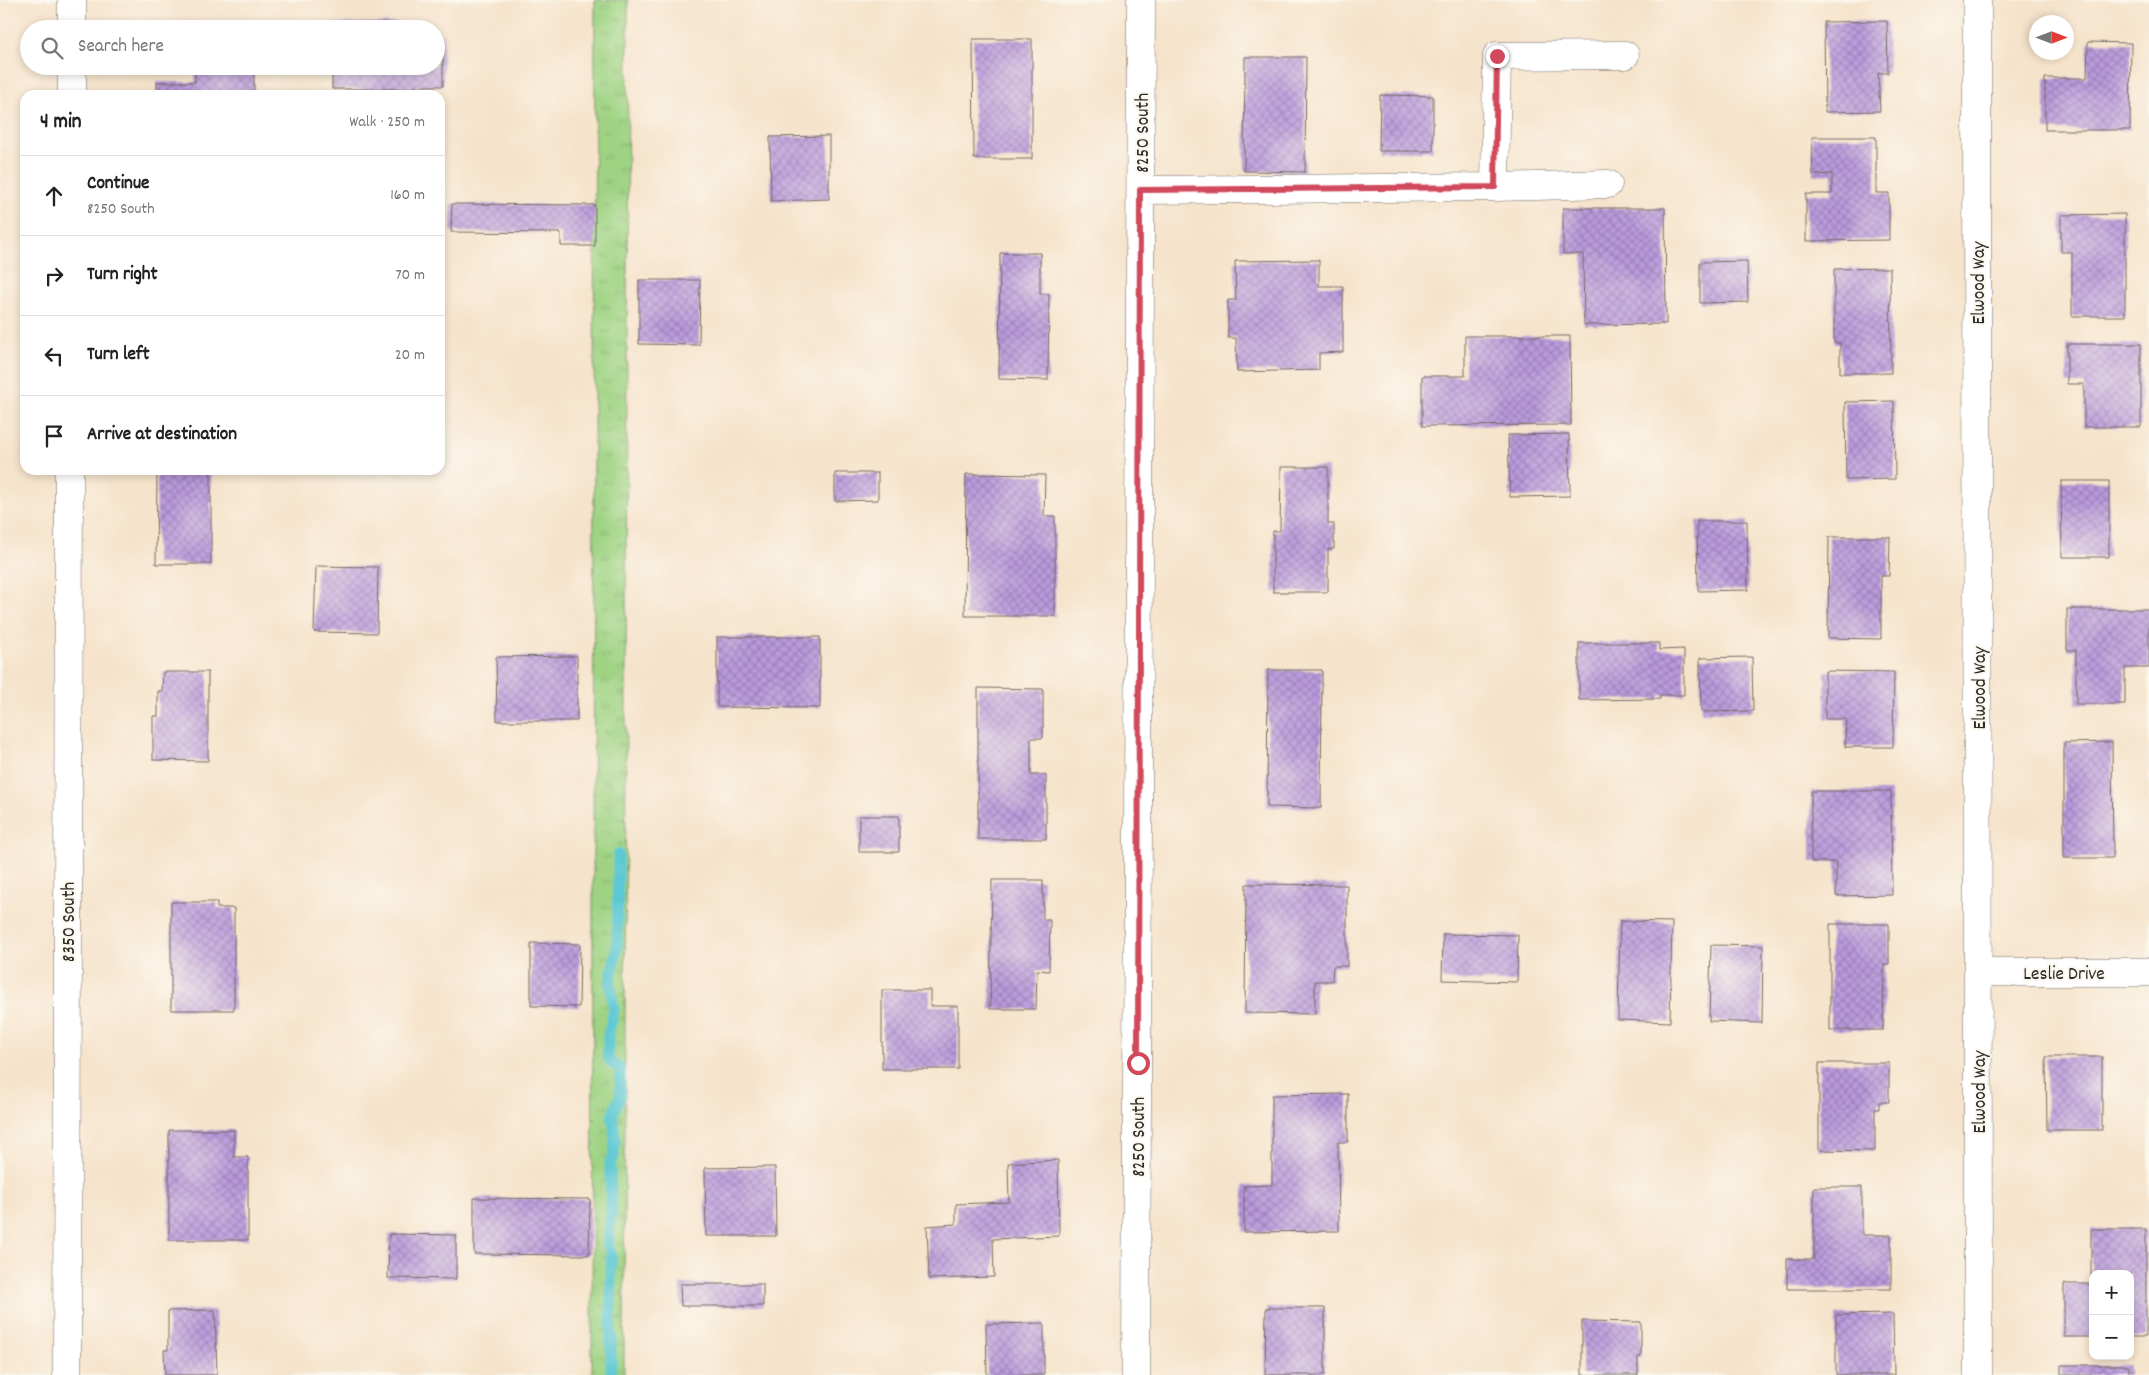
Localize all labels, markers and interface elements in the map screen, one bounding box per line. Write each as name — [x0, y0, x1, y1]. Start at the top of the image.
north arrow — [2029, 15, 2074, 60]
search box — [20, 20, 445, 75]
icon: search — [38, 34, 66, 62]
text: Search here — [78, 34, 164, 61]
route end — [1486, 45, 1509, 68]
street label: 8250 South — [1131, 93, 1158, 173]
text: 4 min — [40, 108, 82, 138]
text: Walk · 250 m — [349, 111, 425, 134]
text: Continue — [87, 171, 149, 198]
icon: ahead — [40, 182, 68, 210]
text: 160 m — [390, 184, 425, 207]
text: 8250 South — [87, 198, 155, 221]
street label: Elwood Way — [1967, 241, 1994, 325]
icon: right — [40, 262, 68, 290]
text: Turn right — [87, 262, 158, 289]
text: 70 m — [395, 264, 425, 287]
icon: left — [40, 342, 68, 370]
text: Turn left — [87, 342, 150, 369]
text: 20 m — [395, 344, 425, 367]
icon: arrive — [40, 422, 68, 450]
text: Arrive at destination — [87, 422, 237, 449]
street label: Elwood Way — [1968, 646, 1995, 730]
street label: 8350 South — [57, 882, 84, 962]
street label: Leslie Drive — [2023, 962, 2105, 989]
street label: Elwood Way — [1968, 1050, 1995, 1134]
route start — [1127, 1052, 1150, 1075]
street label: 8250 South — [1127, 1097, 1154, 1177]
map controls — [2089, 1270, 2134, 1360]
button: + — [2089, 1270, 2134, 1315]
button: − — [2089, 1315, 2134, 1360]

